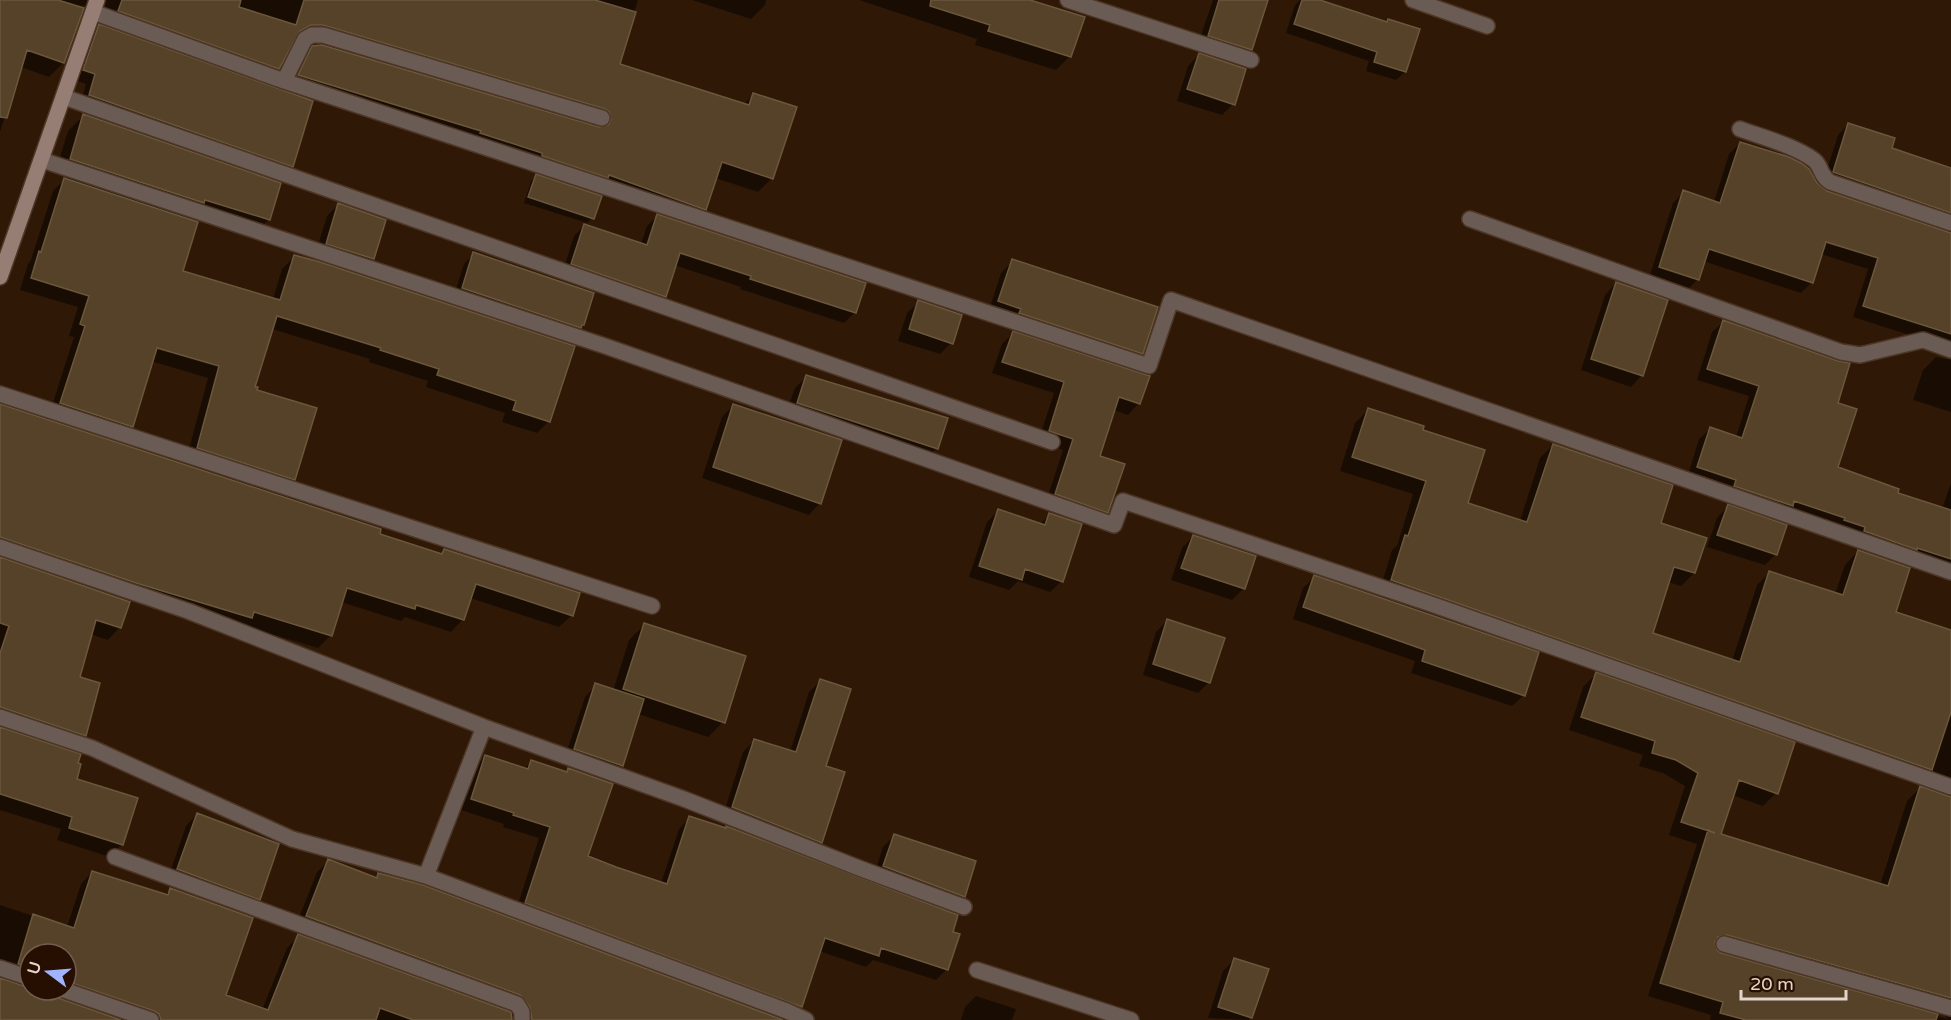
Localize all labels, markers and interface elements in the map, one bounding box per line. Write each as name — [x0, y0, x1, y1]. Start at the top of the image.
north arrow — [18, 942, 78, 1002]
text: U — [23, 960, 46, 977]
scale bar — [1741, 963, 1846, 1001]
text: 20 m — [1750, 973, 1794, 995]

